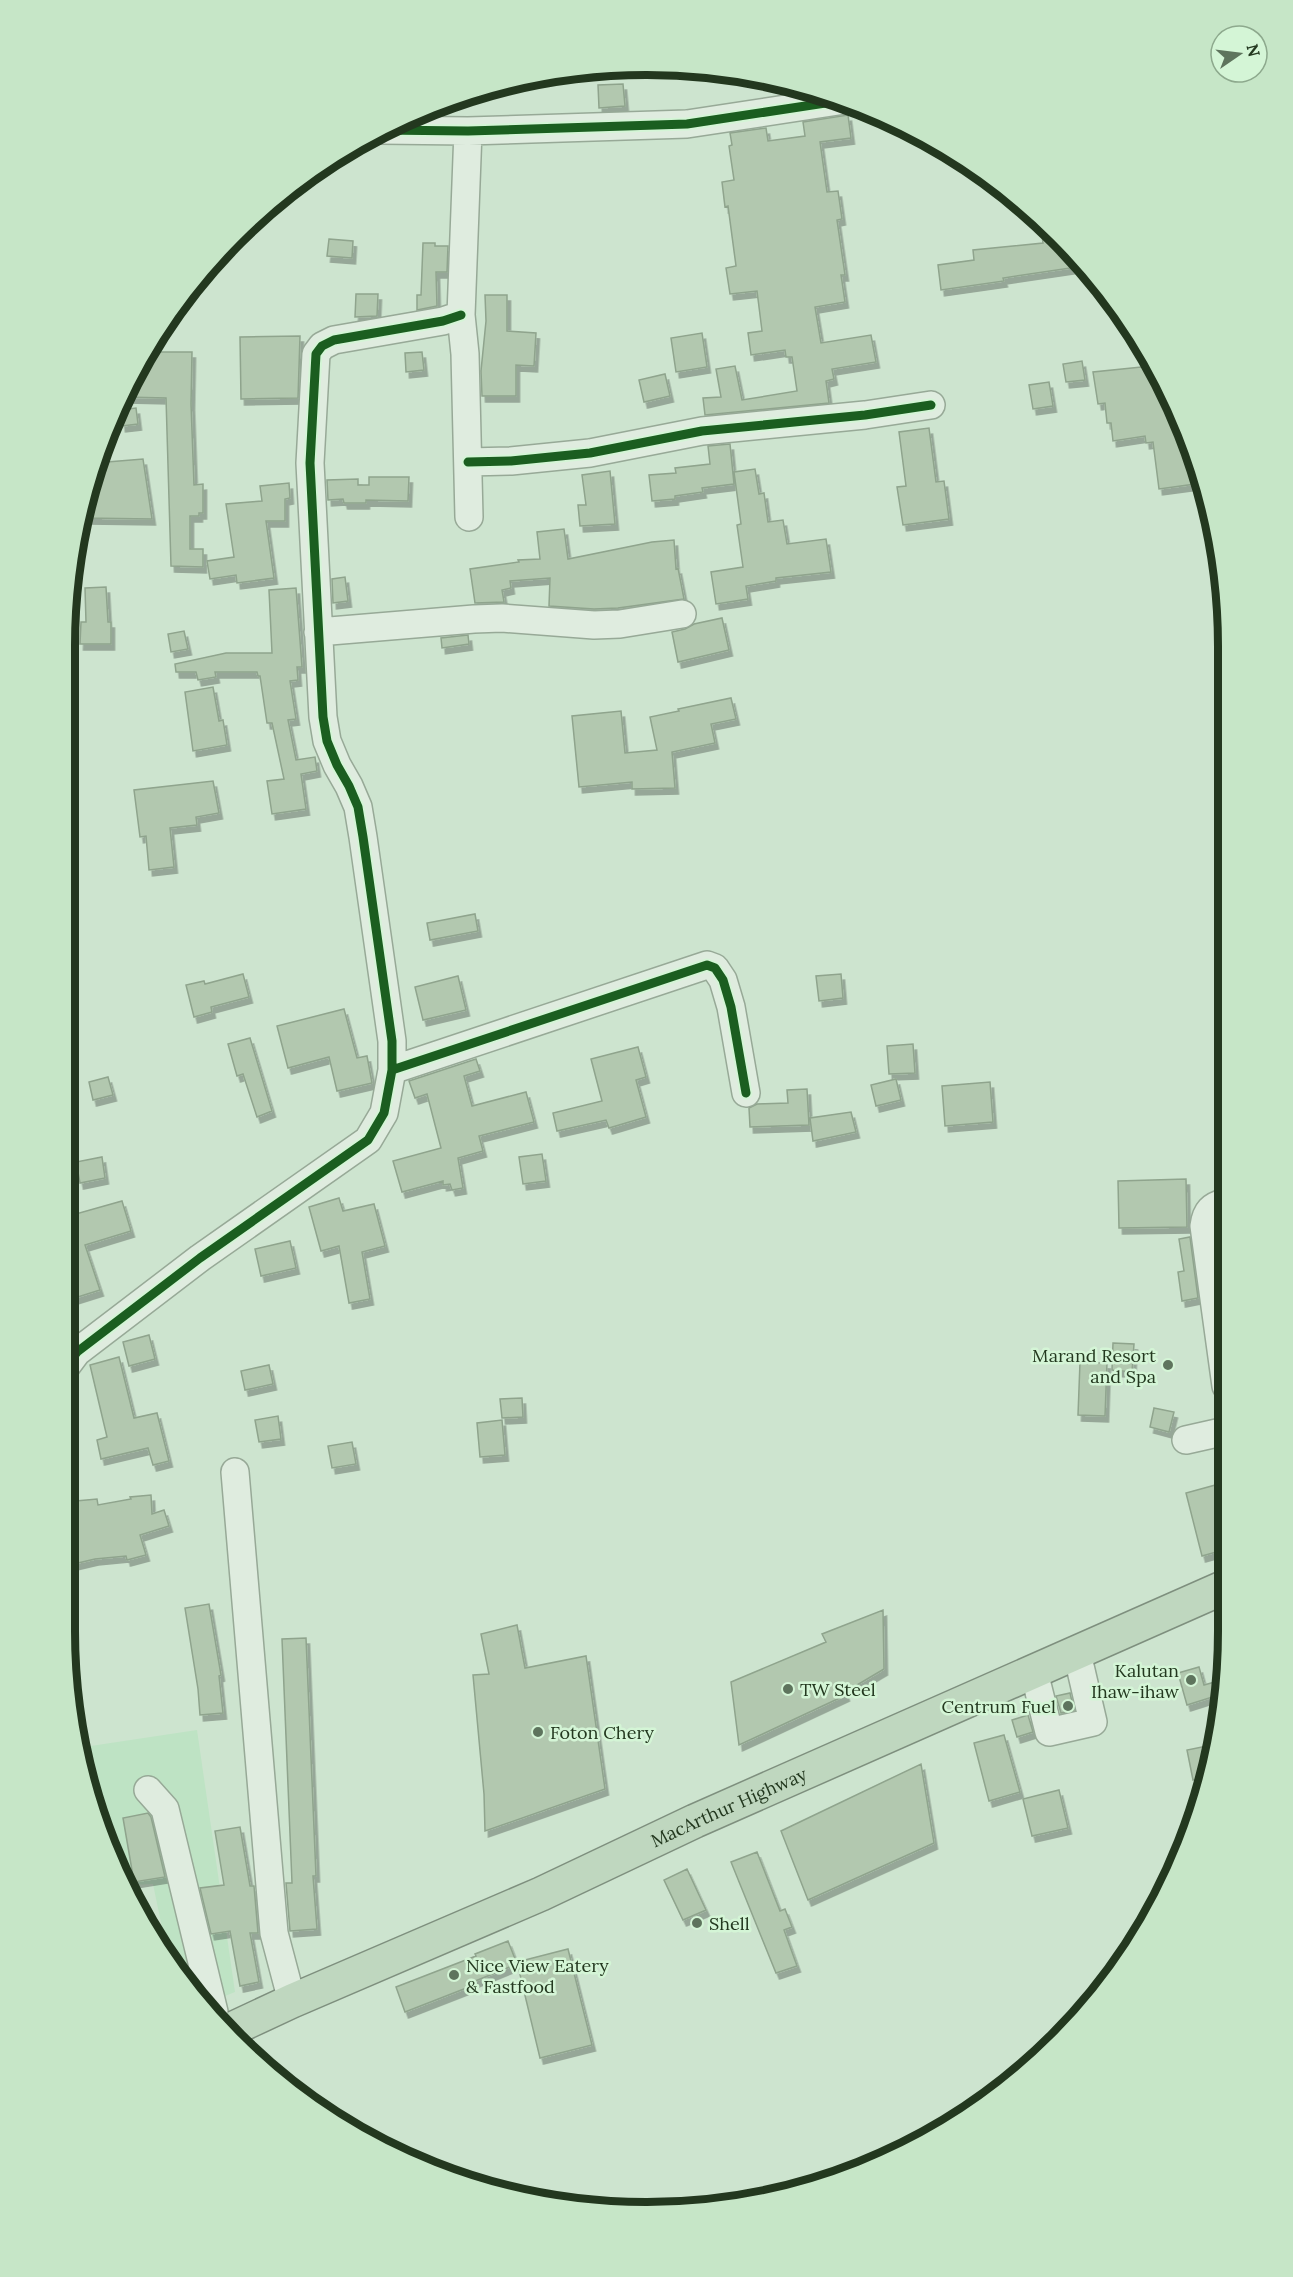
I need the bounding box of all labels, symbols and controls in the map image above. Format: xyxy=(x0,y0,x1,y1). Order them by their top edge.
north arrow xyxy=(1209,24,1269,84)
text: N xyxy=(1242,42,1265,59)
place label: Marand Resort and Spa xyxy=(1032,1344,1156,1388)
marker: Marand Resort and Spa xyxy=(1161,1358,1175,1372)
place label: Kalutan Ihaw-ihaw xyxy=(1091,1659,1180,1703)
marker: Kalutan Ihaw-ihaw xyxy=(1184,1673,1198,1687)
place label: TW Steel xyxy=(800,1678,876,1701)
marker: TW Steel xyxy=(781,1682,795,1696)
place label: Centrum Fuel xyxy=(941,1695,1056,1718)
marker: Centrum Fuel xyxy=(1061,1699,1075,1713)
place label: Foton Chery xyxy=(550,1721,654,1744)
marker: Foton Chery xyxy=(531,1725,545,1739)
street label: MacArthur Highway xyxy=(647,1762,810,1852)
place label: Shell xyxy=(709,1912,750,1935)
marker: Shell xyxy=(690,1916,704,1930)
place label: Nice View Eatery & Fastfood xyxy=(466,1954,609,1998)
marker: Nice View Eatery & Fastfood xyxy=(447,1968,461,1982)

